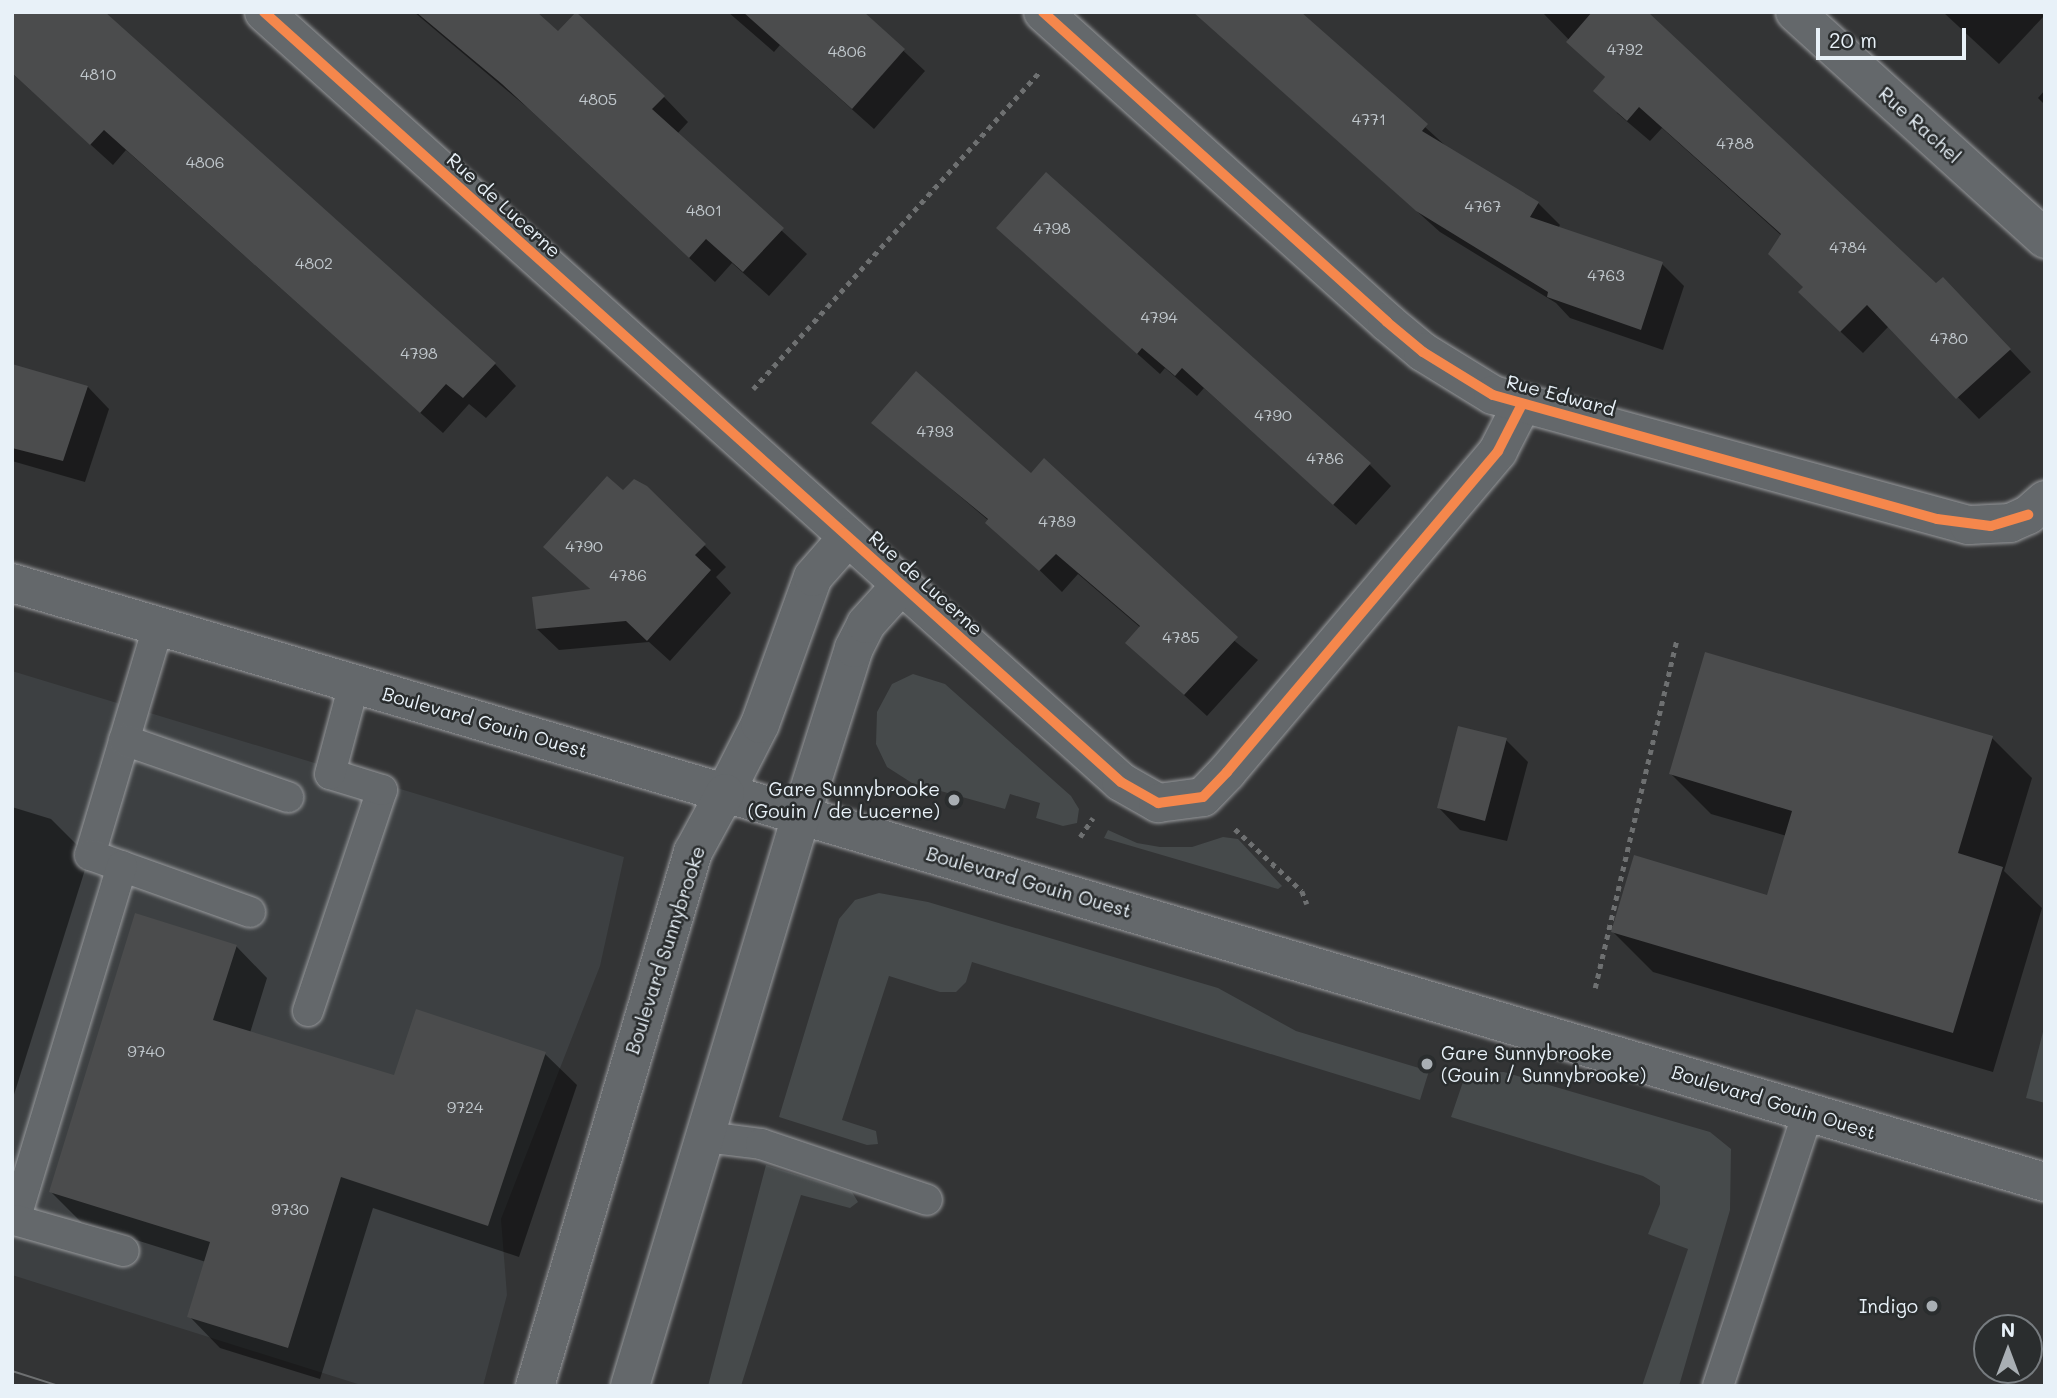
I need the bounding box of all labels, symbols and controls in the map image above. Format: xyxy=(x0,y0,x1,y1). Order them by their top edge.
scale bar xyxy=(1819,14,1969,58)
text: 20 m xyxy=(1829,26,1877,53)
house number: 4792 xyxy=(1607,39,1643,59)
house number: 4806 xyxy=(828,41,866,61)
house number: 4810 xyxy=(80,64,116,84)
street label: Rue Rachel xyxy=(1874,82,1966,168)
house number: 4805 xyxy=(579,89,617,109)
house number: 4771 xyxy=(1352,109,1386,129)
house number: 4788 xyxy=(1716,133,1754,153)
street label: Rue de Lucerne xyxy=(442,148,566,262)
house number: 4806 xyxy=(186,152,224,172)
house number: 4767 xyxy=(1465,196,1501,216)
house number: 4801 xyxy=(686,200,722,220)
house number: 4798 xyxy=(1033,218,1071,238)
house number: 4784 xyxy=(1829,237,1867,257)
house number: 4802 xyxy=(295,253,333,273)
house number: 4763 xyxy=(1587,265,1625,285)
house number: 4794 xyxy=(1140,307,1178,327)
house number: 4780 xyxy=(1930,328,1968,348)
house number: 4798 xyxy=(400,343,438,363)
street label: Rue Edward xyxy=(1504,370,1618,420)
house number: 4790 xyxy=(1254,405,1292,425)
house number: 4793 xyxy=(916,421,954,441)
house number: 4786 xyxy=(1306,448,1344,468)
house number: 4789 xyxy=(1038,511,1076,531)
street label: Rue de Lucerne xyxy=(864,526,988,640)
house number: 4790 xyxy=(565,536,603,556)
house number: 4786 xyxy=(609,565,647,585)
house number: 4785 xyxy=(1162,627,1200,647)
street label: Boulevard Gouin Ouest xyxy=(380,682,590,762)
place label: Gare Sunnybrooke (Gouin / de Lucerne) xyxy=(748,778,940,822)
marker: Gare Sunnybrooke (Gouin / de Lucerne) xyxy=(946,792,962,808)
street label: Boulevard Gouin Ouest xyxy=(924,842,1134,922)
street label: Boulevard Sunnybrooke xyxy=(621,843,709,1057)
house number: 9740 xyxy=(127,1041,165,1061)
place label: Gare Sunnybrooke (Gouin / Sunnybrooke) xyxy=(1441,1042,1646,1086)
marker: Gare Sunnybrooke (Gouin / Sunnybrooke) xyxy=(1419,1056,1435,1072)
street label: Boulevard Gouin Ouest xyxy=(1669,1060,1879,1144)
house number: 9724 xyxy=(447,1097,483,1117)
house number: 9730 xyxy=(271,1199,309,1219)
place label: Indigo xyxy=(1859,1295,1918,1317)
marker: Indigo xyxy=(1924,1298,1940,1314)
north arrow xyxy=(1973,1314,2043,1384)
text: N xyxy=(2001,1317,2015,1342)

